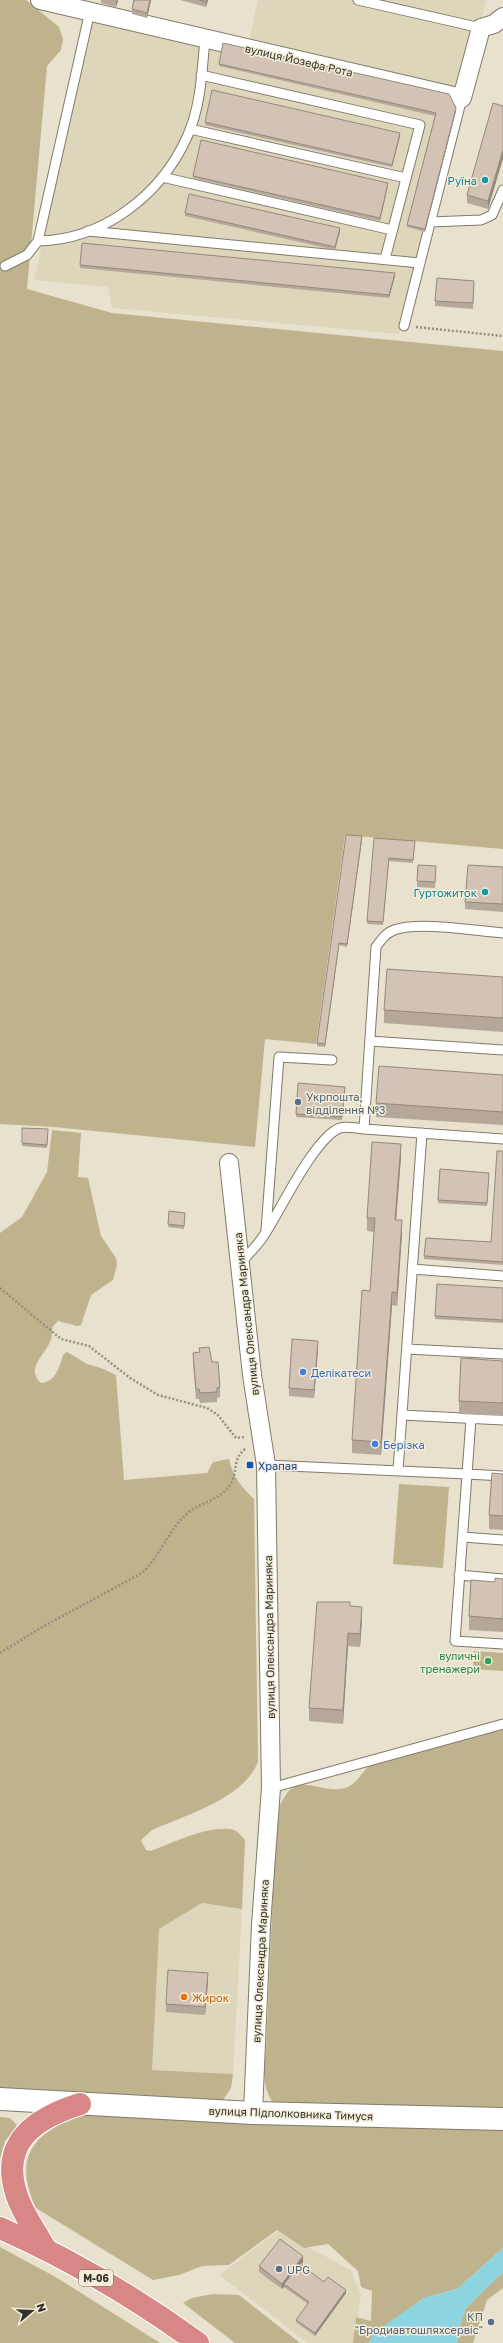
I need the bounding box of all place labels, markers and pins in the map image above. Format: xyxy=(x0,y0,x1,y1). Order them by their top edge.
place label: Руїна xyxy=(448,174,477,187)
marker: Руїна xyxy=(480,175,490,185)
place label: Гуртожиток xyxy=(414,886,478,899)
marker: Гуртожиток xyxy=(480,887,490,897)
place label: Укрпошта, відділення №3 xyxy=(306,1090,386,1116)
marker: Укрпошта, відділення №3 xyxy=(293,1097,303,1107)
place label: Делікатеси xyxy=(311,1366,371,1379)
marker: Делікатеси xyxy=(298,1367,308,1377)
place label: Берізка xyxy=(383,1438,425,1451)
marker: Берізка xyxy=(370,1439,380,1449)
place label: Храпая xyxy=(258,1459,297,1472)
marker: Храпая xyxy=(245,1460,255,1470)
place label: вуличні тренажери xyxy=(420,1649,480,1675)
marker: вуличні тренажери xyxy=(483,1656,493,1666)
place label: Жирок xyxy=(192,1991,230,2004)
marker: Жирок xyxy=(179,1992,189,2002)
place label: UPG xyxy=(287,2263,310,2276)
marker: UPG xyxy=(274,2264,284,2274)
place label: КП "Бродиавтошляхсервіс" xyxy=(355,2310,483,2336)
marker: КП "Бродиавтошляхсервіс" xyxy=(486,2317,496,2327)

